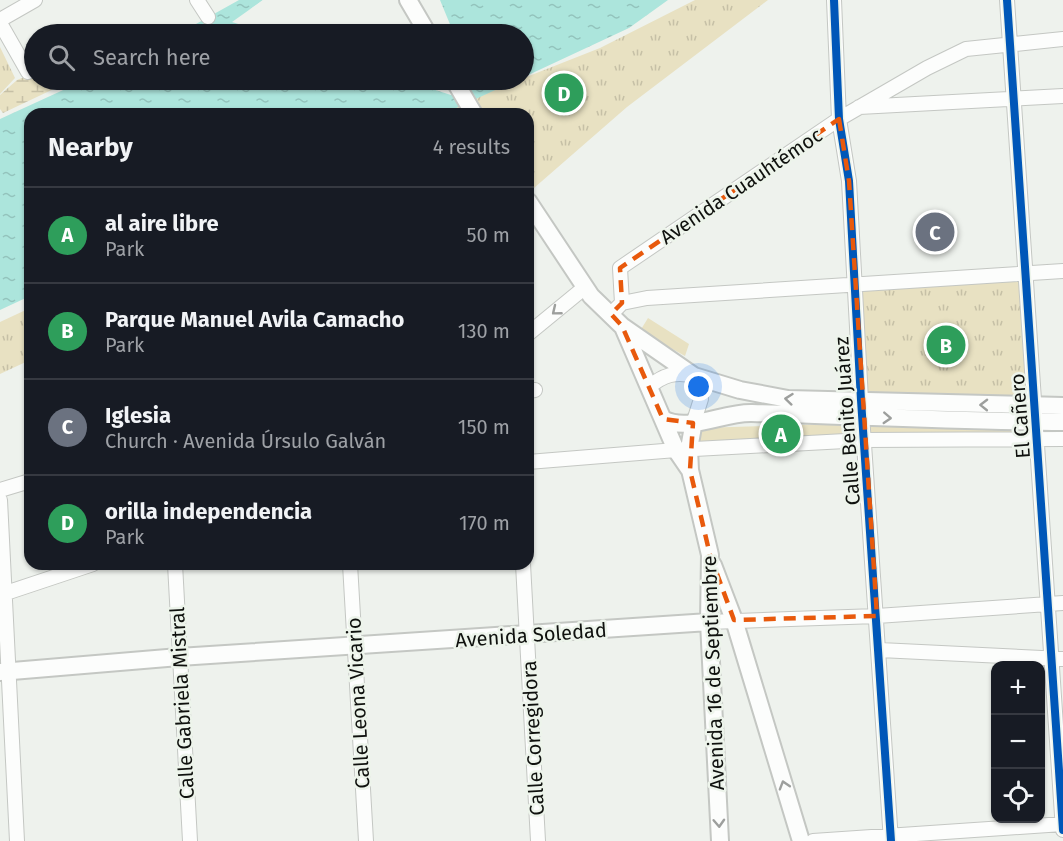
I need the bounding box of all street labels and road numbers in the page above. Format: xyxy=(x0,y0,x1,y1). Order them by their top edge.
street label: Avenida Cuauhtémoc xyxy=(655,123,827,249)
street label: Calle Benito Juárez xyxy=(829,336,865,506)
street label: El Cañero xyxy=(1005,373,1035,459)
street label: Avenida 16 de Septiembre xyxy=(697,555,729,791)
street label: Calle Gabriela Mistral xyxy=(165,606,199,800)
street label: Calle Leona Vicario xyxy=(342,617,374,789)
street label: Avenida Soledad xyxy=(455,618,607,652)
street label: Calle Corregidora xyxy=(517,660,549,816)

